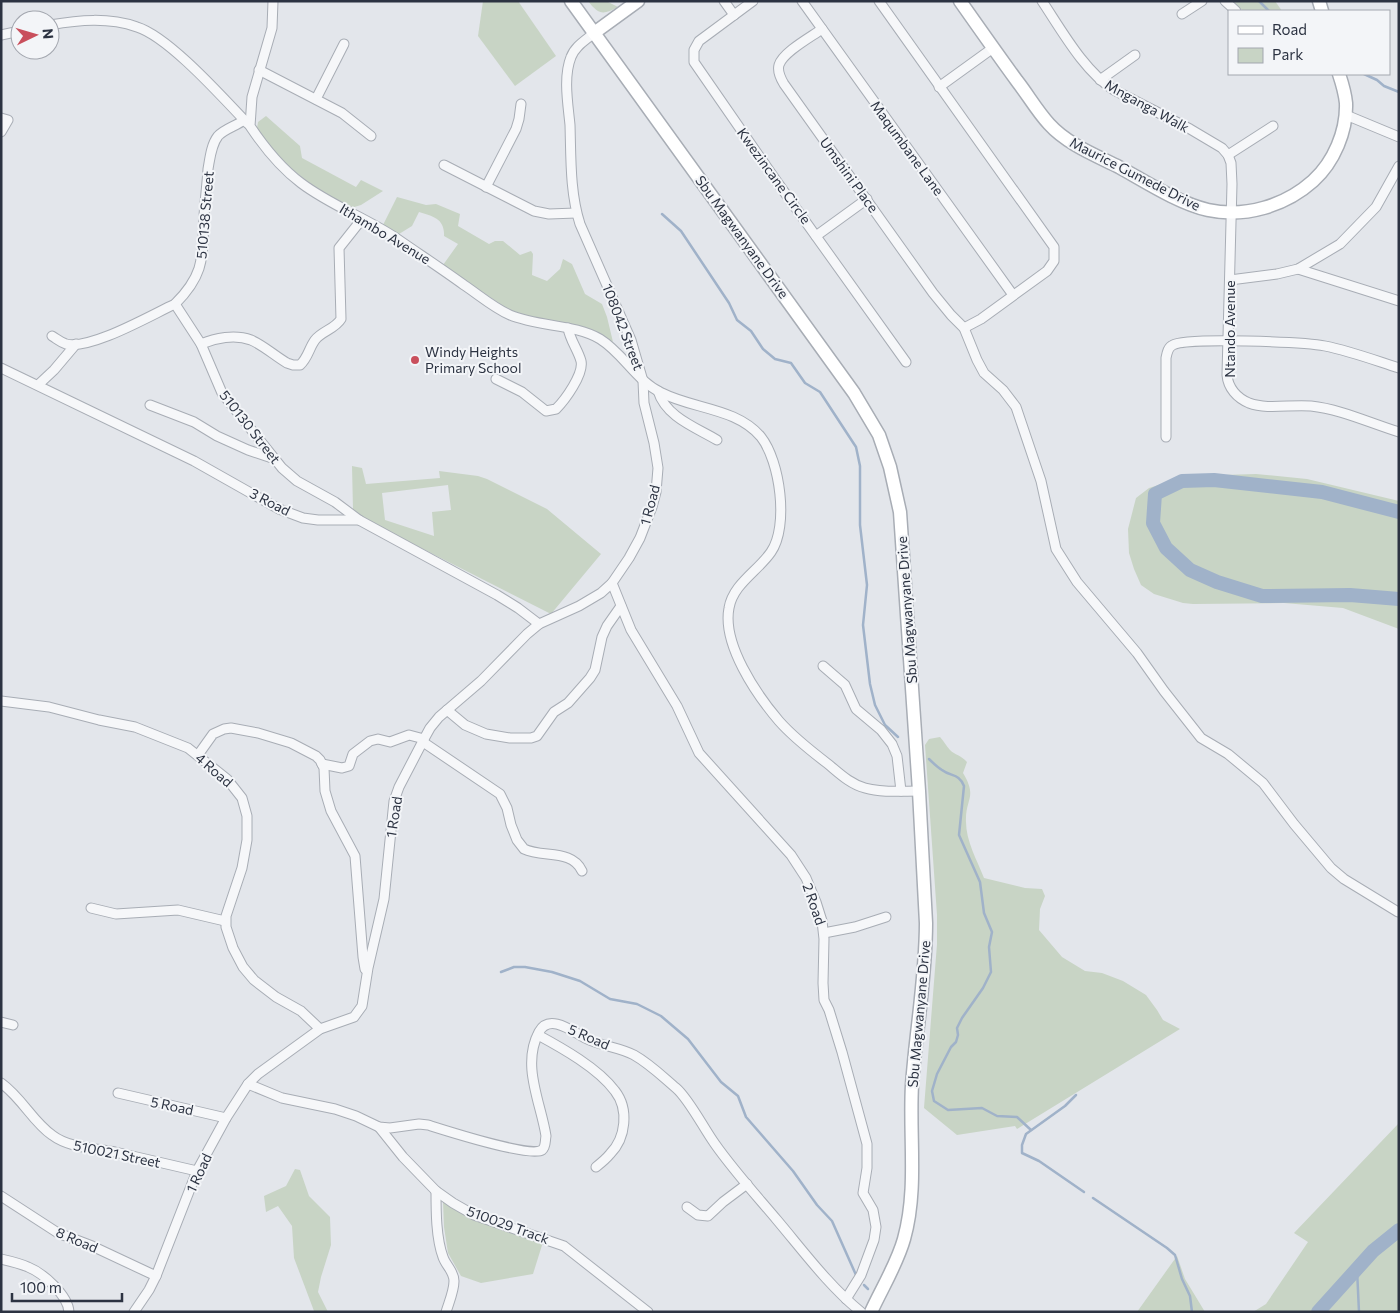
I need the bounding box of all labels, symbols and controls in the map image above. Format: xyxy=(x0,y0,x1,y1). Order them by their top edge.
north arrow xyxy=(10,10,60,60)
legend xyxy=(1228,10,1390,75)
text: Road xyxy=(1272,20,1307,38)
text: N xyxy=(40,28,57,40)
text: Park xyxy=(1272,45,1303,63)
street label: Mnganga Walk xyxy=(1102,75,1193,136)
street label: Maqumbane Lane xyxy=(867,97,948,199)
street label: Kwezincane Circle xyxy=(734,124,815,227)
street label: Maurice Gumede Drive xyxy=(1067,133,1203,214)
street label: Umshini Place xyxy=(816,134,882,216)
street label: 510138 Street xyxy=(192,170,217,259)
street label: Sbu Magwanyane Drive xyxy=(692,172,793,301)
street label: Ithambo Avenue xyxy=(337,200,434,267)
street label: Ntando Avenue xyxy=(1221,280,1238,378)
street label: 108042 Street xyxy=(599,281,648,373)
place label: Windy Heights Primary School xyxy=(425,343,521,376)
marker: Windy Heights Primary School xyxy=(409,354,421,366)
street label: 510130 Street xyxy=(216,387,284,467)
street label: 1 Road xyxy=(636,483,663,527)
street label: 3 Road xyxy=(247,484,293,519)
street label: Sbu Magwanyane Drive xyxy=(893,536,920,684)
street label: 4 Road xyxy=(192,749,236,790)
street label: 1 Road xyxy=(382,795,405,839)
street label: 2 Road xyxy=(799,881,830,927)
street label: Sbu Magwanyane Drive xyxy=(904,940,933,1088)
street label: 5 Road xyxy=(566,1020,613,1053)
street label: 5 Road xyxy=(149,1093,195,1118)
street label: 510021 Street xyxy=(72,1136,162,1171)
street label: 1 Road xyxy=(182,1150,215,1195)
street label: 510029 Track xyxy=(465,1202,552,1247)
street label: 8 Road xyxy=(54,1223,101,1256)
scale bar xyxy=(12,1270,122,1302)
text: 100 m xyxy=(20,1278,62,1296)

